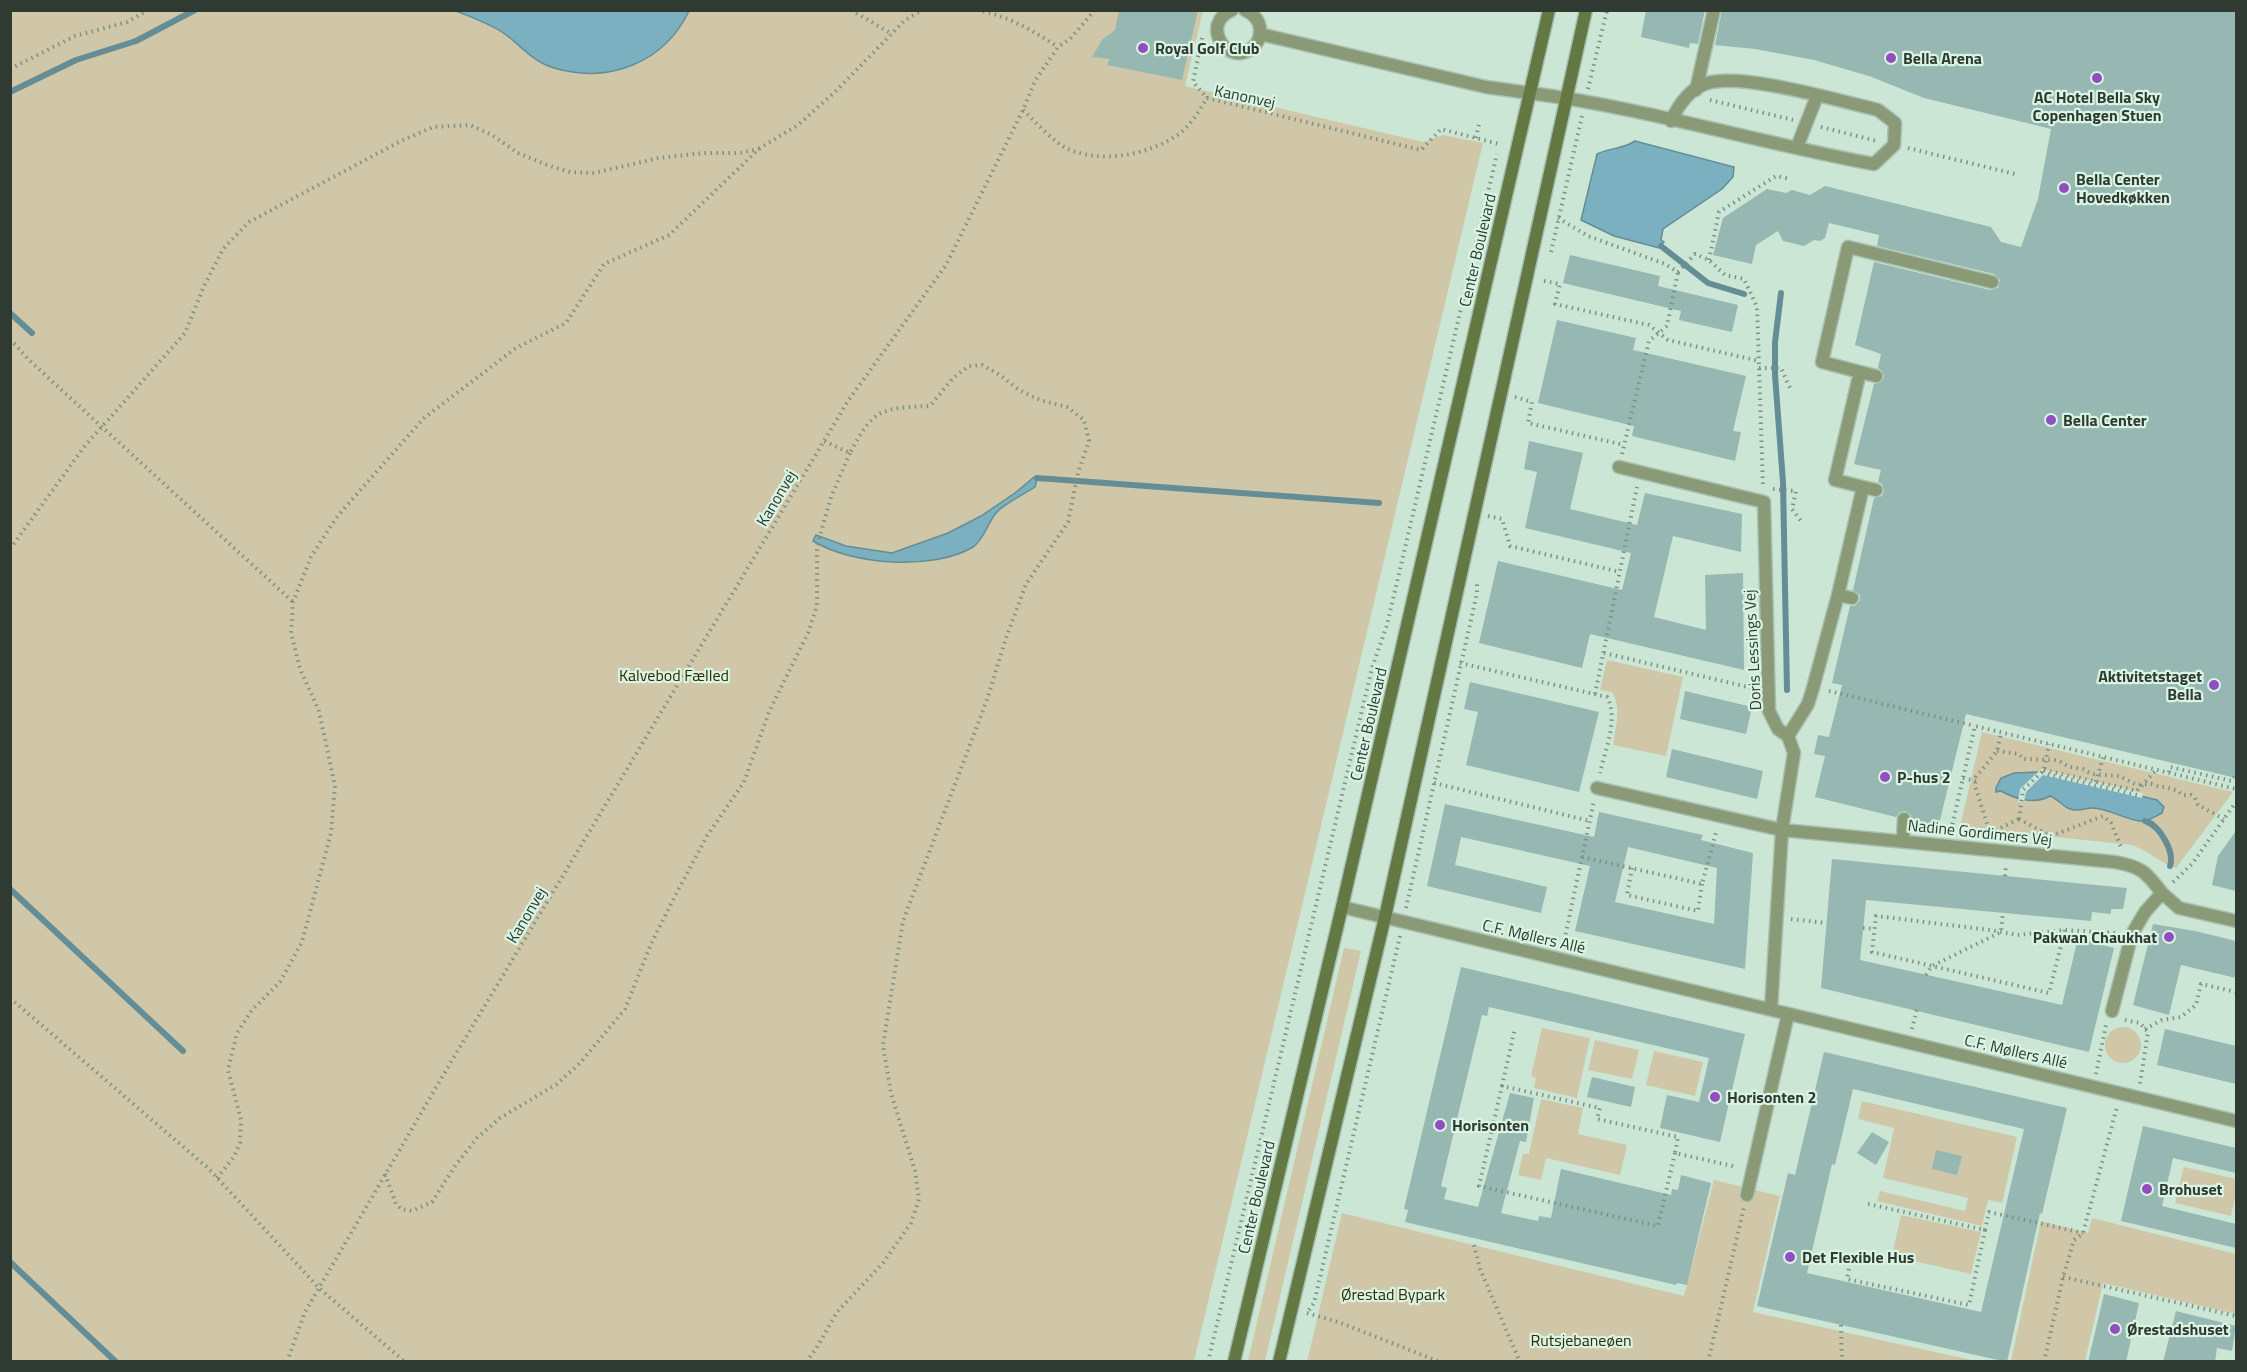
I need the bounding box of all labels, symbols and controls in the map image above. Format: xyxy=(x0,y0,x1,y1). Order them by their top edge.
place label: Royal Golf Club xyxy=(1155,36,1260,60)
marker: Royal Golf Club xyxy=(1136,41,1150,55)
place label: Bella Arena xyxy=(1903,46,1982,70)
marker: Bella Arena xyxy=(1884,51,1898,65)
marker: AC Hotel Bella Sky Copenhagen Stuen xyxy=(2090,71,2104,85)
street label: Kanonvej xyxy=(1212,78,1278,114)
place label: AC Hotel Bella Sky Copenhagen Stuen xyxy=(2032,85,2162,127)
place label: Bella Center Hovedkøkken xyxy=(2076,167,2170,209)
marker: Bella Center Hovedkøkken xyxy=(2057,181,2071,195)
street label: Center Boulevard xyxy=(1452,191,1502,309)
place label: Bella Center xyxy=(2063,408,2147,432)
marker: Bella Center xyxy=(2044,413,2058,427)
street label: Kanonvej xyxy=(750,465,802,531)
street label: Doris Lessings Vej xyxy=(1737,589,1767,711)
park label: Kalvebod Fælled xyxy=(619,663,729,687)
place label: Aktivitetstaget Bella xyxy=(2098,664,2202,706)
street label: Center Boulevard xyxy=(1343,665,1393,783)
marker: Aktivitetstaget Bella xyxy=(2207,678,2221,692)
place label: P-hus 2 xyxy=(1897,765,1951,789)
marker: P-hus 2 xyxy=(1878,770,1892,784)
street label: Nadine Gordimers Vej xyxy=(1907,812,2053,852)
street label: Kanonvej xyxy=(500,882,552,948)
street label: C.F. Møllers Allé xyxy=(1480,912,1588,960)
place label: Pakwan Chaukhat xyxy=(2033,925,2157,949)
marker: Pakwan Chaukhat xyxy=(2162,930,2176,944)
street label: C.F. Møllers Allé xyxy=(1962,1027,2070,1075)
place label: Horisonten 2 xyxy=(1727,1085,1817,1109)
marker: Horisonten 2 xyxy=(1708,1090,1722,1104)
place label: Horisonten xyxy=(1452,1113,1529,1137)
marker: Horisonten xyxy=(1433,1118,1447,1132)
street label: Center Boulevard xyxy=(1231,1138,1281,1256)
place label: Brohuset xyxy=(2159,1177,2223,1201)
marker: Brohuset xyxy=(2140,1182,2154,1196)
place label: Det Flexible Hus xyxy=(1802,1245,1914,1269)
marker: Det Flexible Hus xyxy=(1783,1250,1797,1264)
park label: Ørestad Bypark xyxy=(1341,1282,1445,1306)
place label: Ørestadshuset xyxy=(2127,1317,2229,1341)
marker: Ørestadshuset xyxy=(2108,1322,2122,1336)
park label: Rutsjebaneøen xyxy=(1530,1328,1632,1352)

